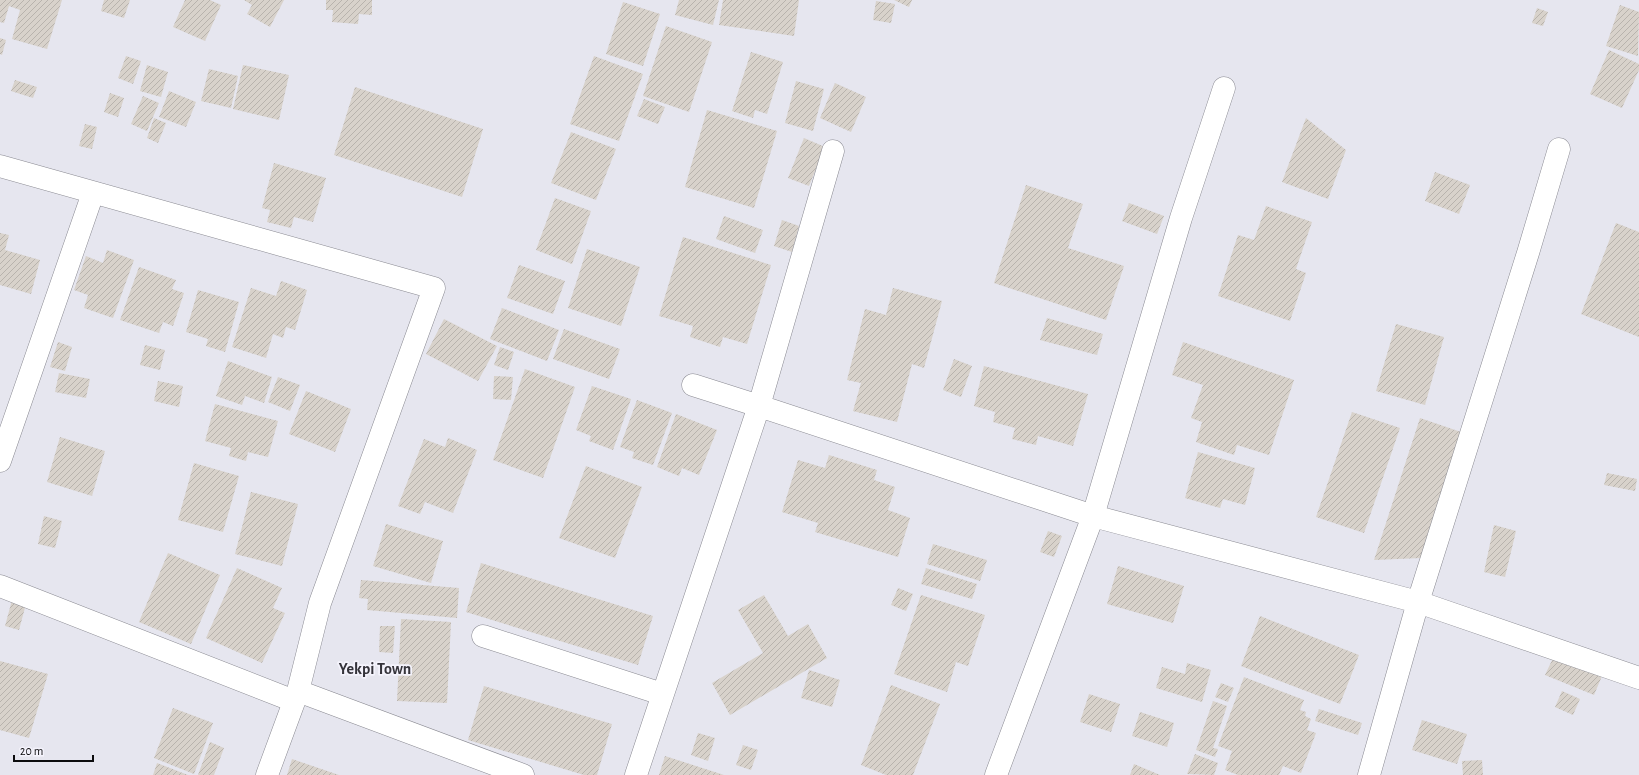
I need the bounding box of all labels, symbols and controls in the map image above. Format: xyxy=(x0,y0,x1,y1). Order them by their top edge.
district label: Yekpi Town xyxy=(339,661,411,677)
scale bar xyxy=(14,737,93,763)
text: 20 m xyxy=(20,745,43,757)

